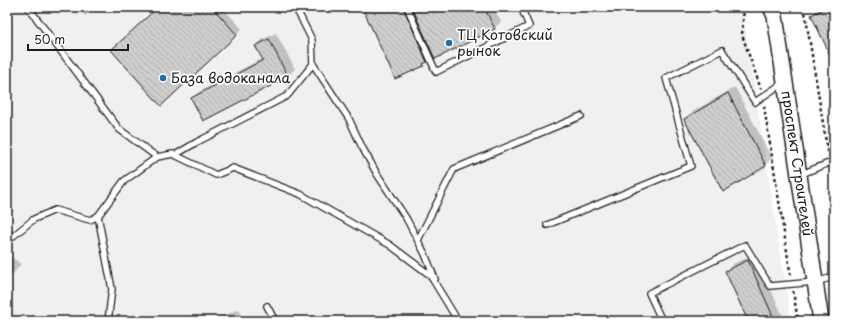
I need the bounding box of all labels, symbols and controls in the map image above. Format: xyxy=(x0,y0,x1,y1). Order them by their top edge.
place label: ТЦ Котовский рынок xyxy=(457,24,553,61)
scale bar xyxy=(28,26,128,52)
text: 50 m xyxy=(34,30,65,48)
marker: ТЦ Котовский рынок xyxy=(444,38,454,48)
place label: База водоканала xyxy=(171,67,291,88)
marker: База водоканала xyxy=(158,73,168,83)
street label: проспект Строителей xyxy=(776,89,819,238)

